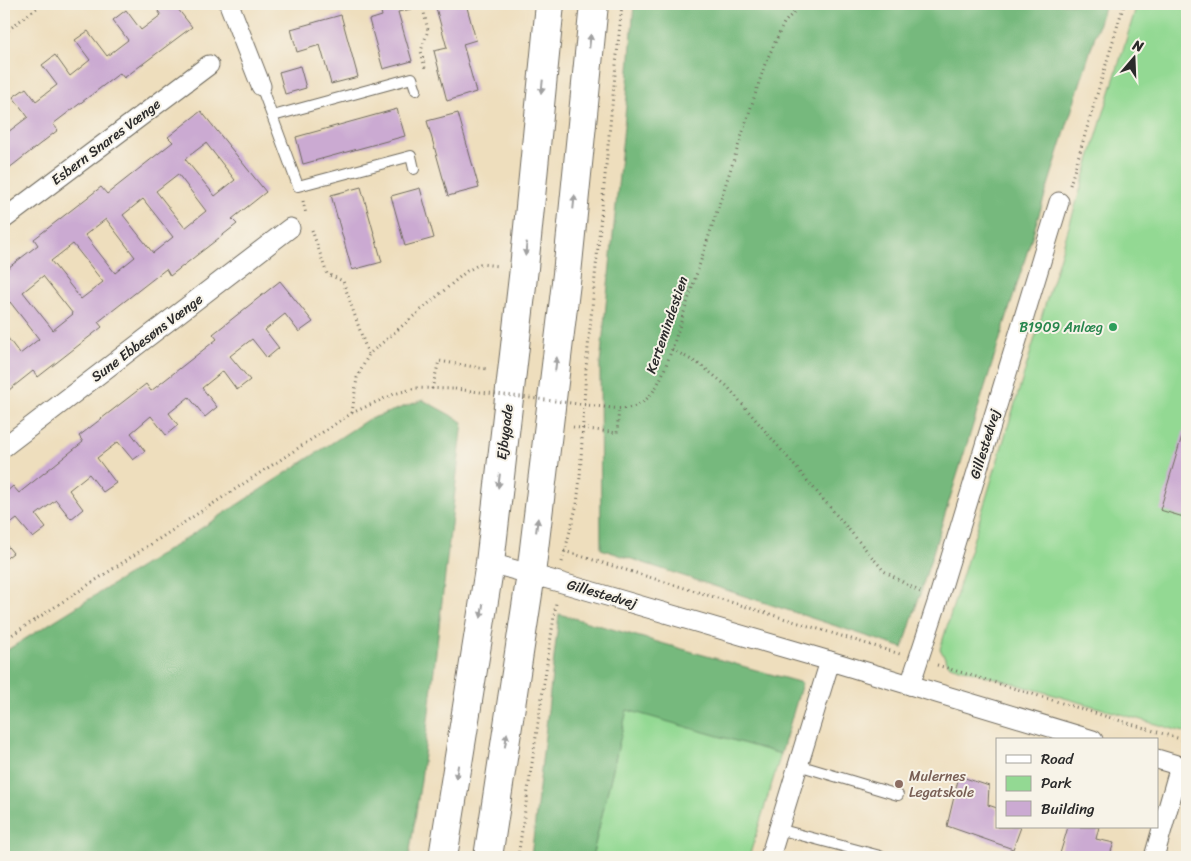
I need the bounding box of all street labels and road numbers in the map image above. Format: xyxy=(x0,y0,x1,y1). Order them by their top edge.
street label: Esbern Snares Vænge xyxy=(46,92,166,192)
street label: Kertemindestien xyxy=(639,273,695,377)
street label: Sune Ebbesøns Vænge xyxy=(85,287,209,389)
street label: Ejbygade xyxy=(489,403,521,461)
street label: Gillestedvej xyxy=(963,405,1008,482)
street label: Gillestedvej xyxy=(564,572,640,616)

